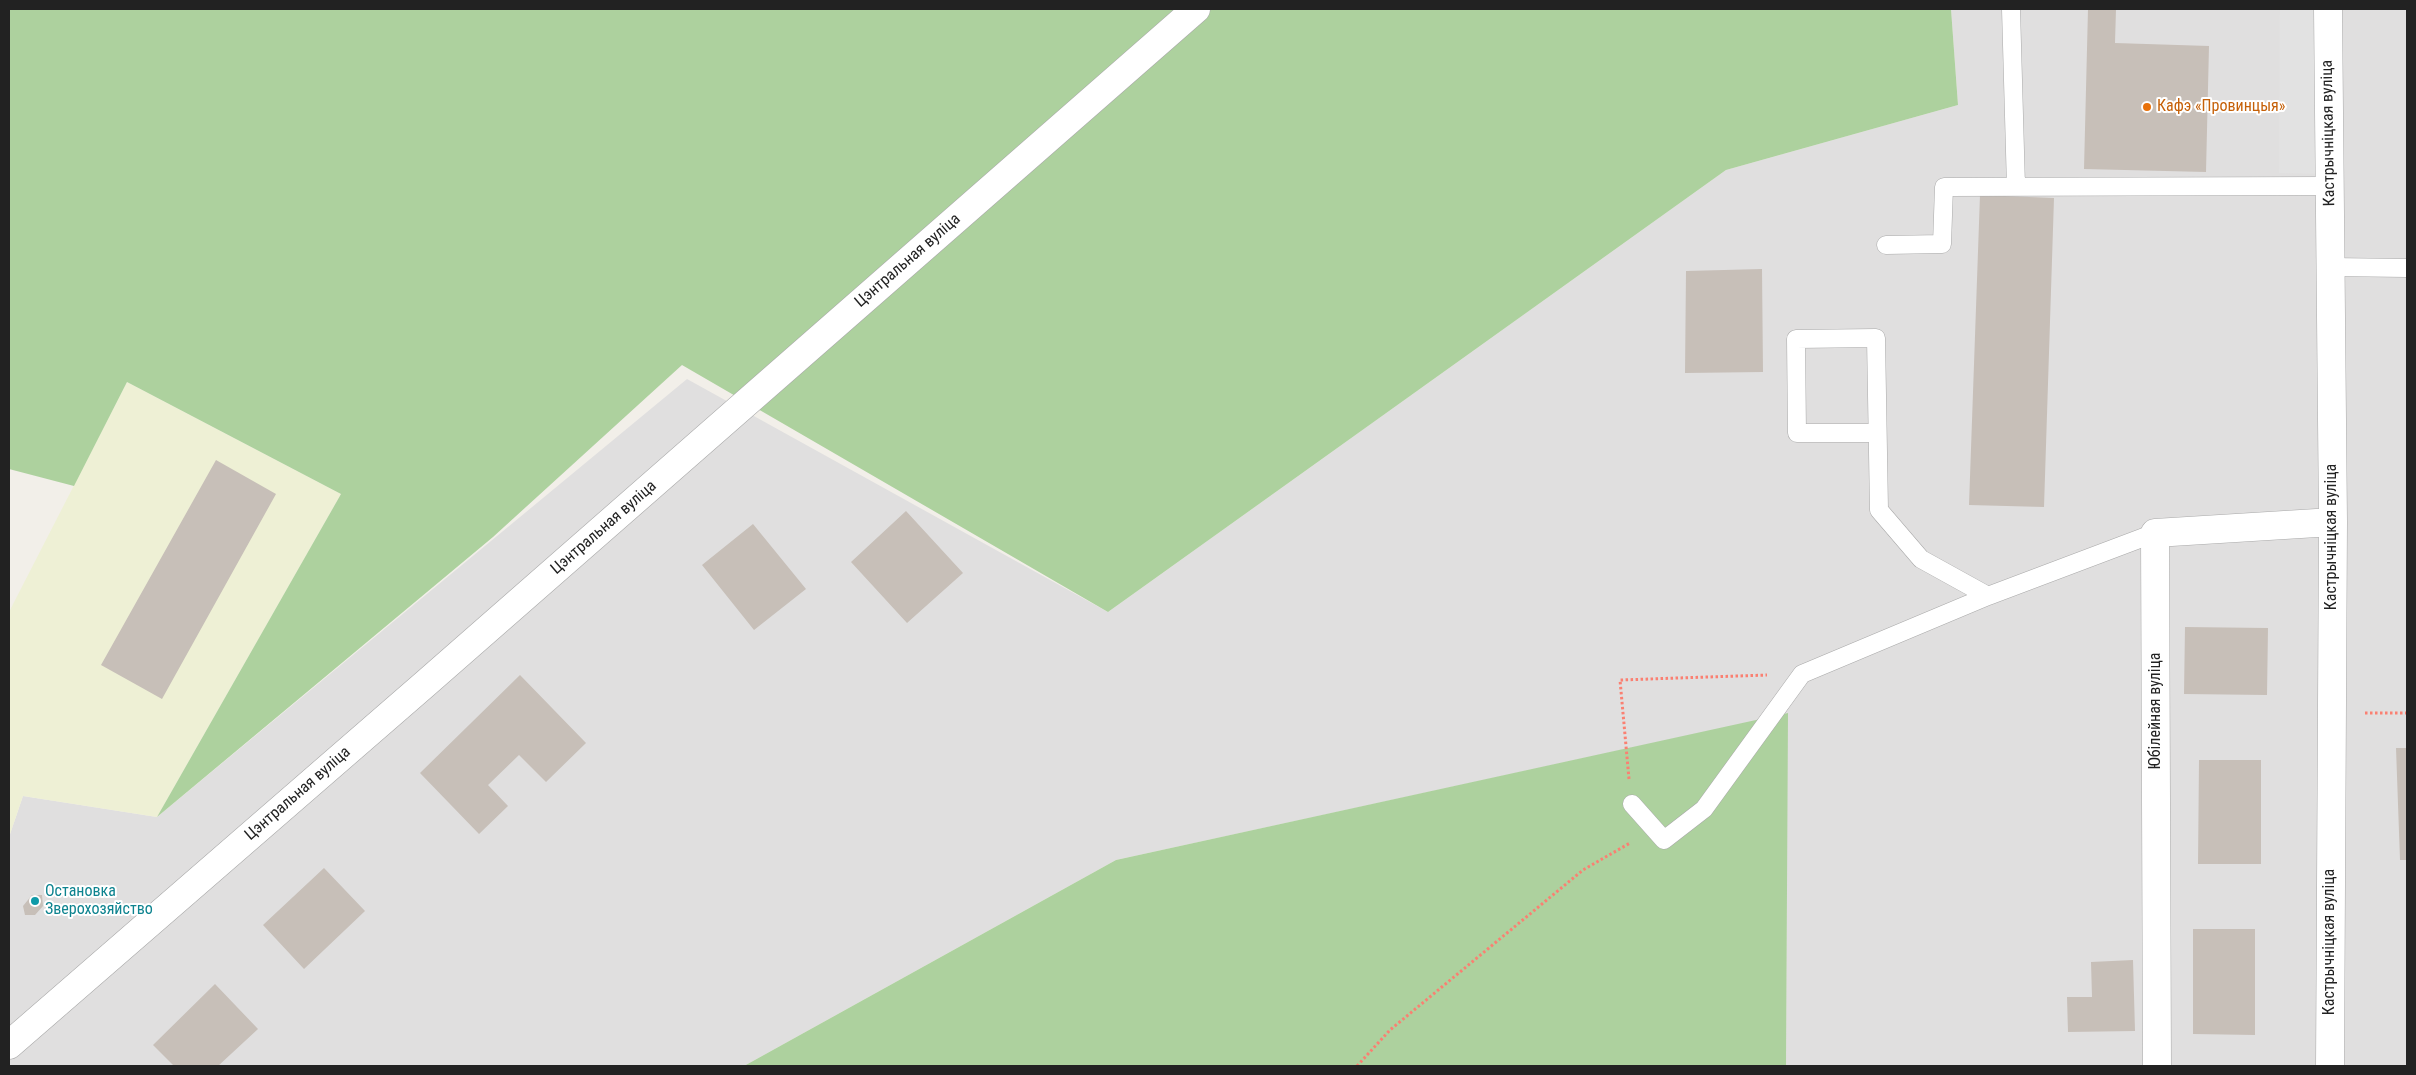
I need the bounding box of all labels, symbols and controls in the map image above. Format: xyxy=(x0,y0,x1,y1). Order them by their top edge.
street label: Кастрычніцкая вуліца xyxy=(2318,60,2340,206)
place label: Кафэ «Провинцыя» xyxy=(2157,97,2285,117)
marker: Кафэ «Провинцыя» xyxy=(2141,101,2153,113)
street label: Цэнтральная вуліца xyxy=(851,210,965,312)
street label: Кастрычніцкая вуліца xyxy=(2322,464,2342,610)
street label: Цэнтральная вуліца xyxy=(547,477,661,579)
street label: Юбілейная вуліца xyxy=(2146,653,2166,769)
street label: Цэнтральная вуліца xyxy=(241,743,355,845)
street label: Кастрычніцкая вуліца xyxy=(2320,869,2340,1015)
place label: Остановка Зверохозяйство xyxy=(45,882,153,920)
marker: Остановка Зверохозяйство xyxy=(29,895,41,907)

